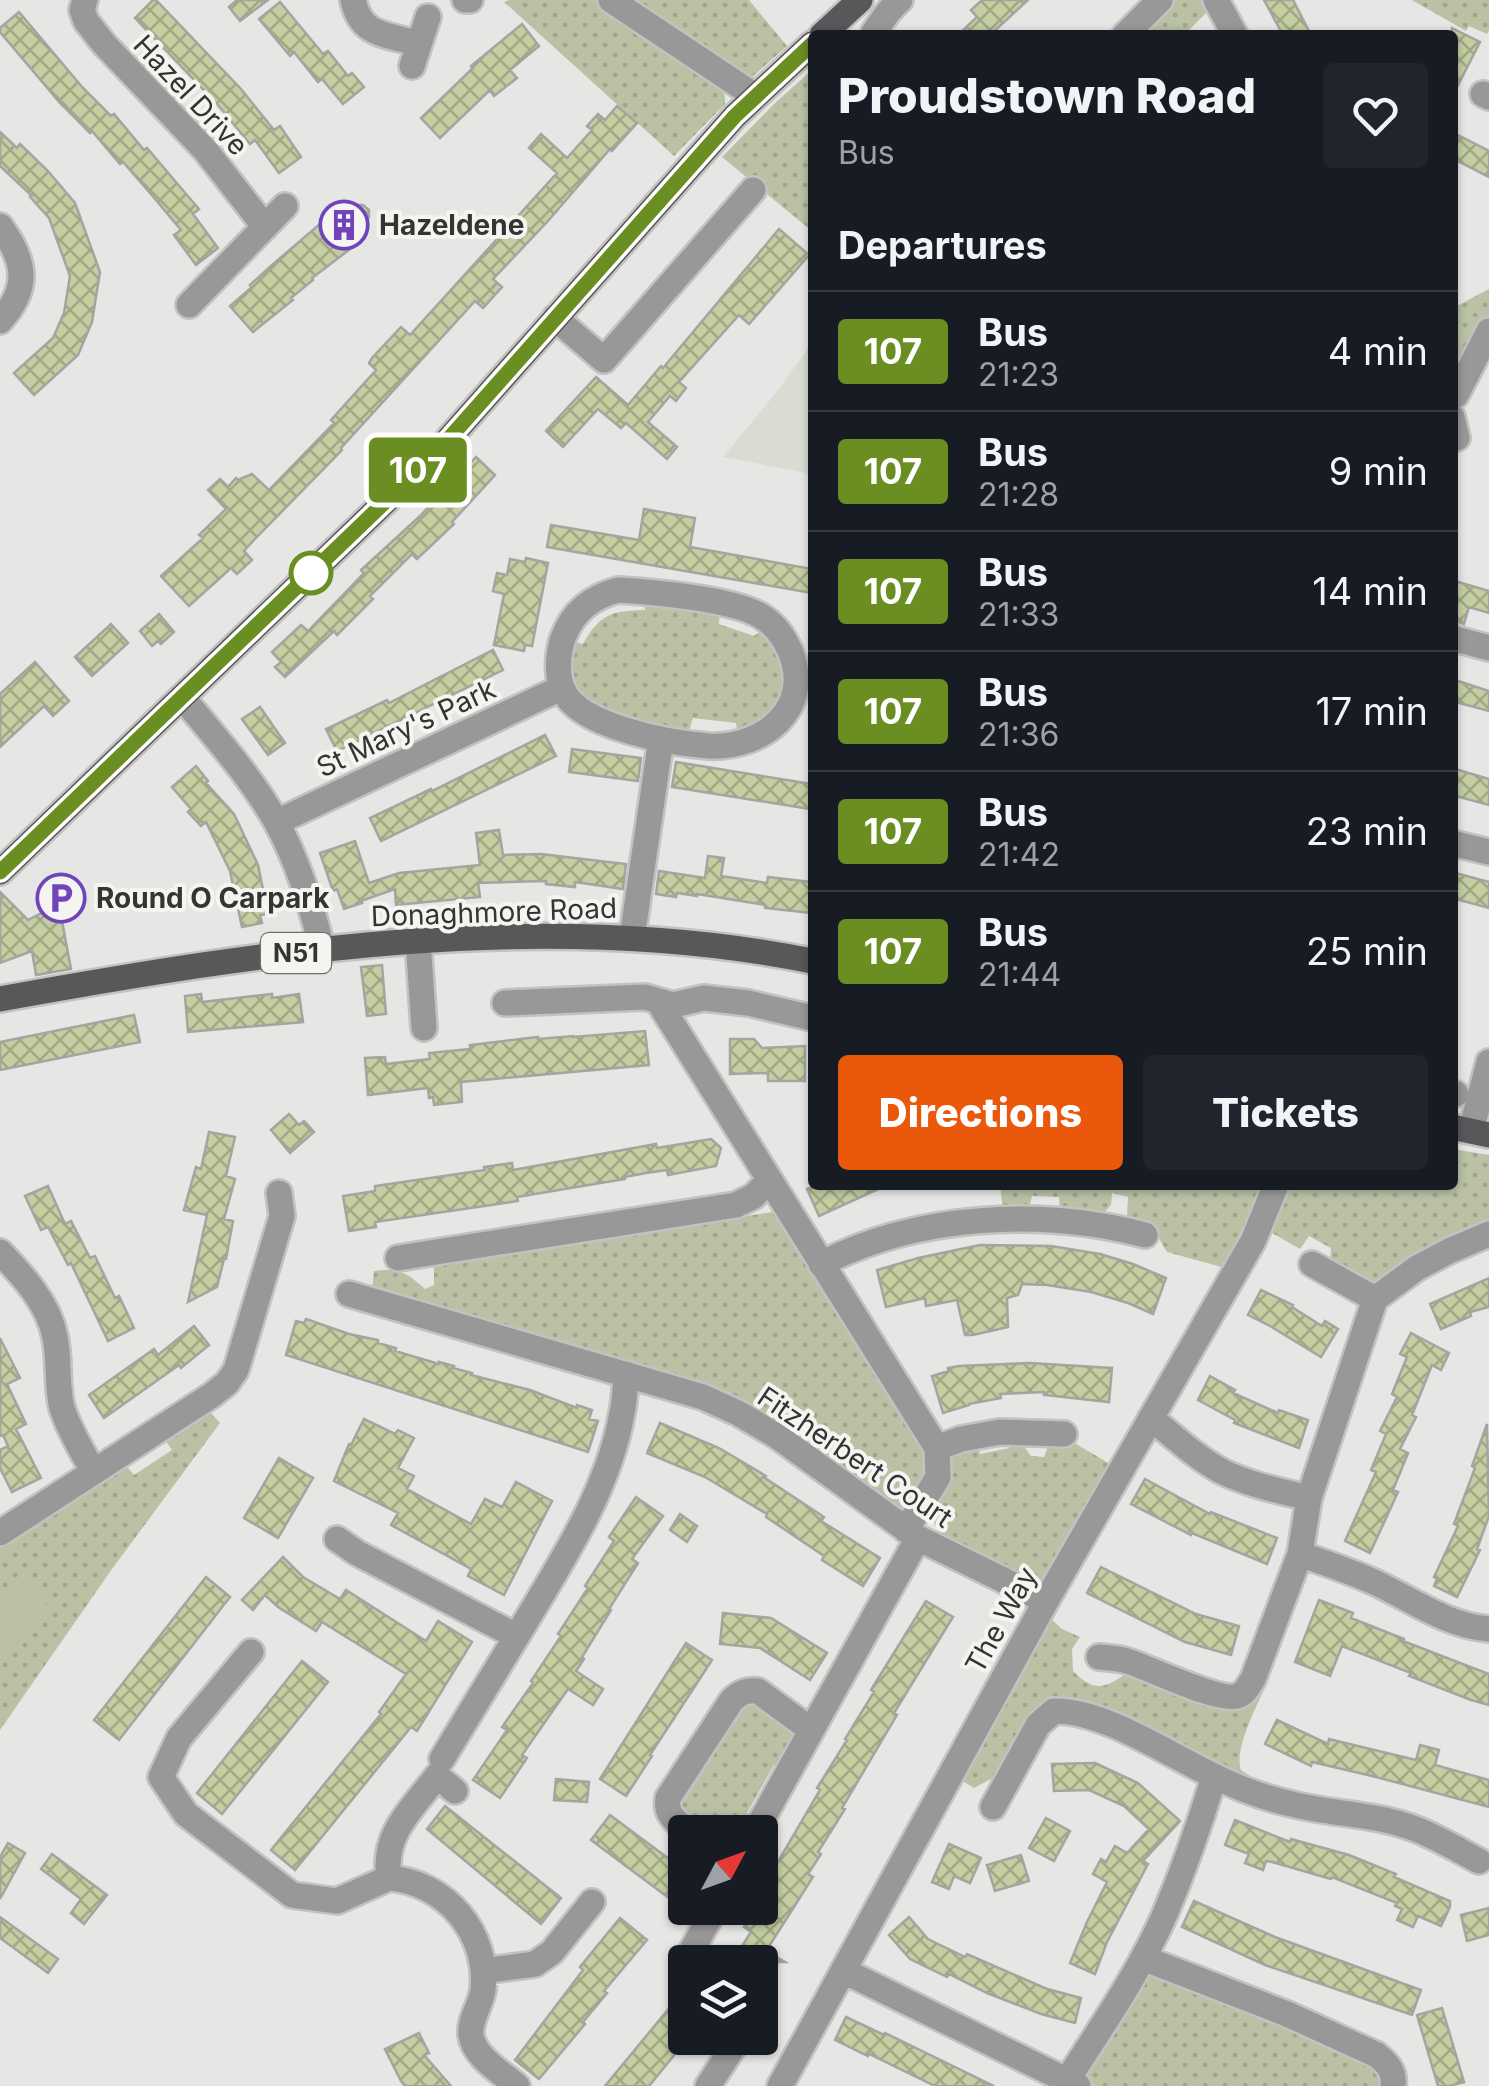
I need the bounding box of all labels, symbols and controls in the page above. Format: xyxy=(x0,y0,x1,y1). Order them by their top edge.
street label: Hazel Drive xyxy=(127,28,255,162)
button: heart xyxy=(1323,63,1428,168)
text: Proudstown Road xyxy=(838,66,1256,125)
text: Bus xyxy=(838,133,895,172)
building icon: Hazeldene xyxy=(318,199,370,251)
place label: Hazeldene xyxy=(379,208,524,242)
text: Departures xyxy=(838,222,1047,268)
text: Bus xyxy=(978,309,1048,355)
text: 4 min xyxy=(1328,328,1428,374)
text: 107 xyxy=(864,330,922,372)
text: 21:23 xyxy=(978,355,1059,394)
text: Bus xyxy=(978,429,1048,475)
line badge: 107 xyxy=(360,438,476,502)
text: 9 min xyxy=(1329,448,1428,494)
text: 107 xyxy=(389,449,447,491)
text: 107 xyxy=(864,450,922,492)
text: 21:28 xyxy=(978,475,1059,514)
text: Bus xyxy=(978,549,1048,595)
unlabelled marker xyxy=(290,552,332,594)
text: 14 min xyxy=(1312,568,1428,614)
text: 107 xyxy=(864,570,922,612)
text: 21:33 xyxy=(978,595,1059,634)
text: Bus xyxy=(978,669,1048,715)
street label: St Mary's Park xyxy=(311,672,501,784)
text: 17 min xyxy=(1315,688,1428,734)
text: 107 xyxy=(864,690,922,732)
text: 21:36 xyxy=(978,715,1059,754)
text: Bus xyxy=(978,789,1048,835)
text: 23 min xyxy=(1306,808,1428,854)
text: 107 xyxy=(864,810,922,852)
text: 21:42 xyxy=(978,835,1060,874)
parking icon: Round O Carpark xyxy=(35,872,87,924)
place label: Round O Carpark xyxy=(96,881,330,915)
street label: Donaghmore Road xyxy=(370,891,618,933)
text: Bus xyxy=(978,909,1048,955)
text: 25 min xyxy=(1306,928,1428,974)
text: 107 xyxy=(864,930,922,972)
road number: N51 xyxy=(261,933,331,973)
text: 21:44 xyxy=(978,955,1061,994)
button: Directions xyxy=(838,1055,1123,1170)
button: Tickets xyxy=(1143,1055,1428,1170)
street label: Fitzherbert Court xyxy=(751,1379,959,1535)
street label: The Way xyxy=(958,1561,1044,1679)
north arrow xyxy=(668,1815,778,1925)
map controls xyxy=(668,1815,778,2055)
button: layers xyxy=(668,1945,778,2055)

